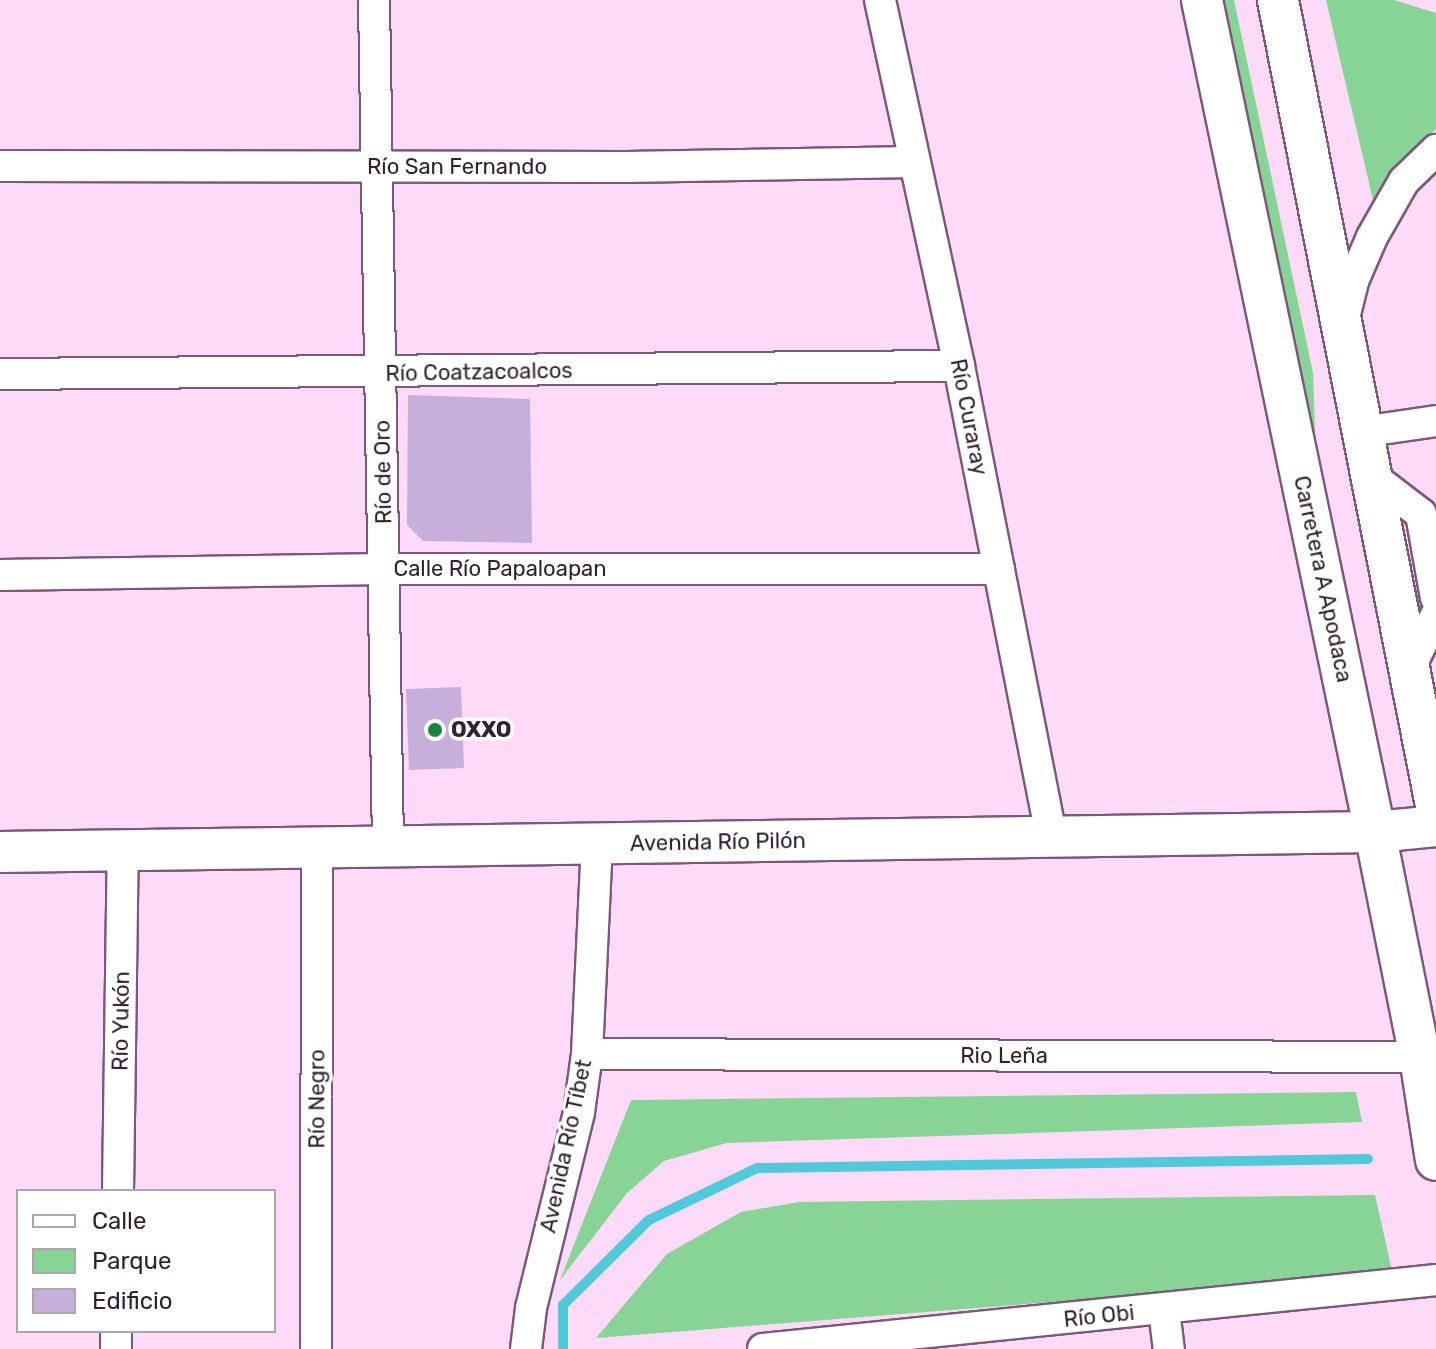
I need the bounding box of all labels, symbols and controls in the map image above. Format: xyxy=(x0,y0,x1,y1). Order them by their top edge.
street label: Río San Fernando xyxy=(367,154,547,180)
street label: Río Curaray xyxy=(945,356,993,478)
street label: Río Coatzacoalcos xyxy=(385,357,573,387)
street label: Río de Oro xyxy=(369,420,397,524)
street label: Carretera A Apodaca xyxy=(1288,472,1358,686)
street label: Calle Río Papaloapan xyxy=(394,556,606,582)
place label: OXXO xyxy=(451,717,511,743)
marker: OXXO xyxy=(426,721,444,739)
street label: Avenida Río Pilón xyxy=(630,827,806,857)
street label: Río Yukón xyxy=(107,970,135,1072)
street label: Rio Leña xyxy=(960,1043,1048,1069)
street label: Río Negro xyxy=(304,1049,330,1149)
street label: Avenida Río Tíbet xyxy=(535,1057,597,1235)
legend xyxy=(16,1189,276,1333)
text: Calle xyxy=(92,1207,146,1235)
text: Parque xyxy=(92,1247,171,1275)
text: Edificio xyxy=(92,1287,173,1315)
street label: Río Obi xyxy=(1062,1299,1136,1333)

